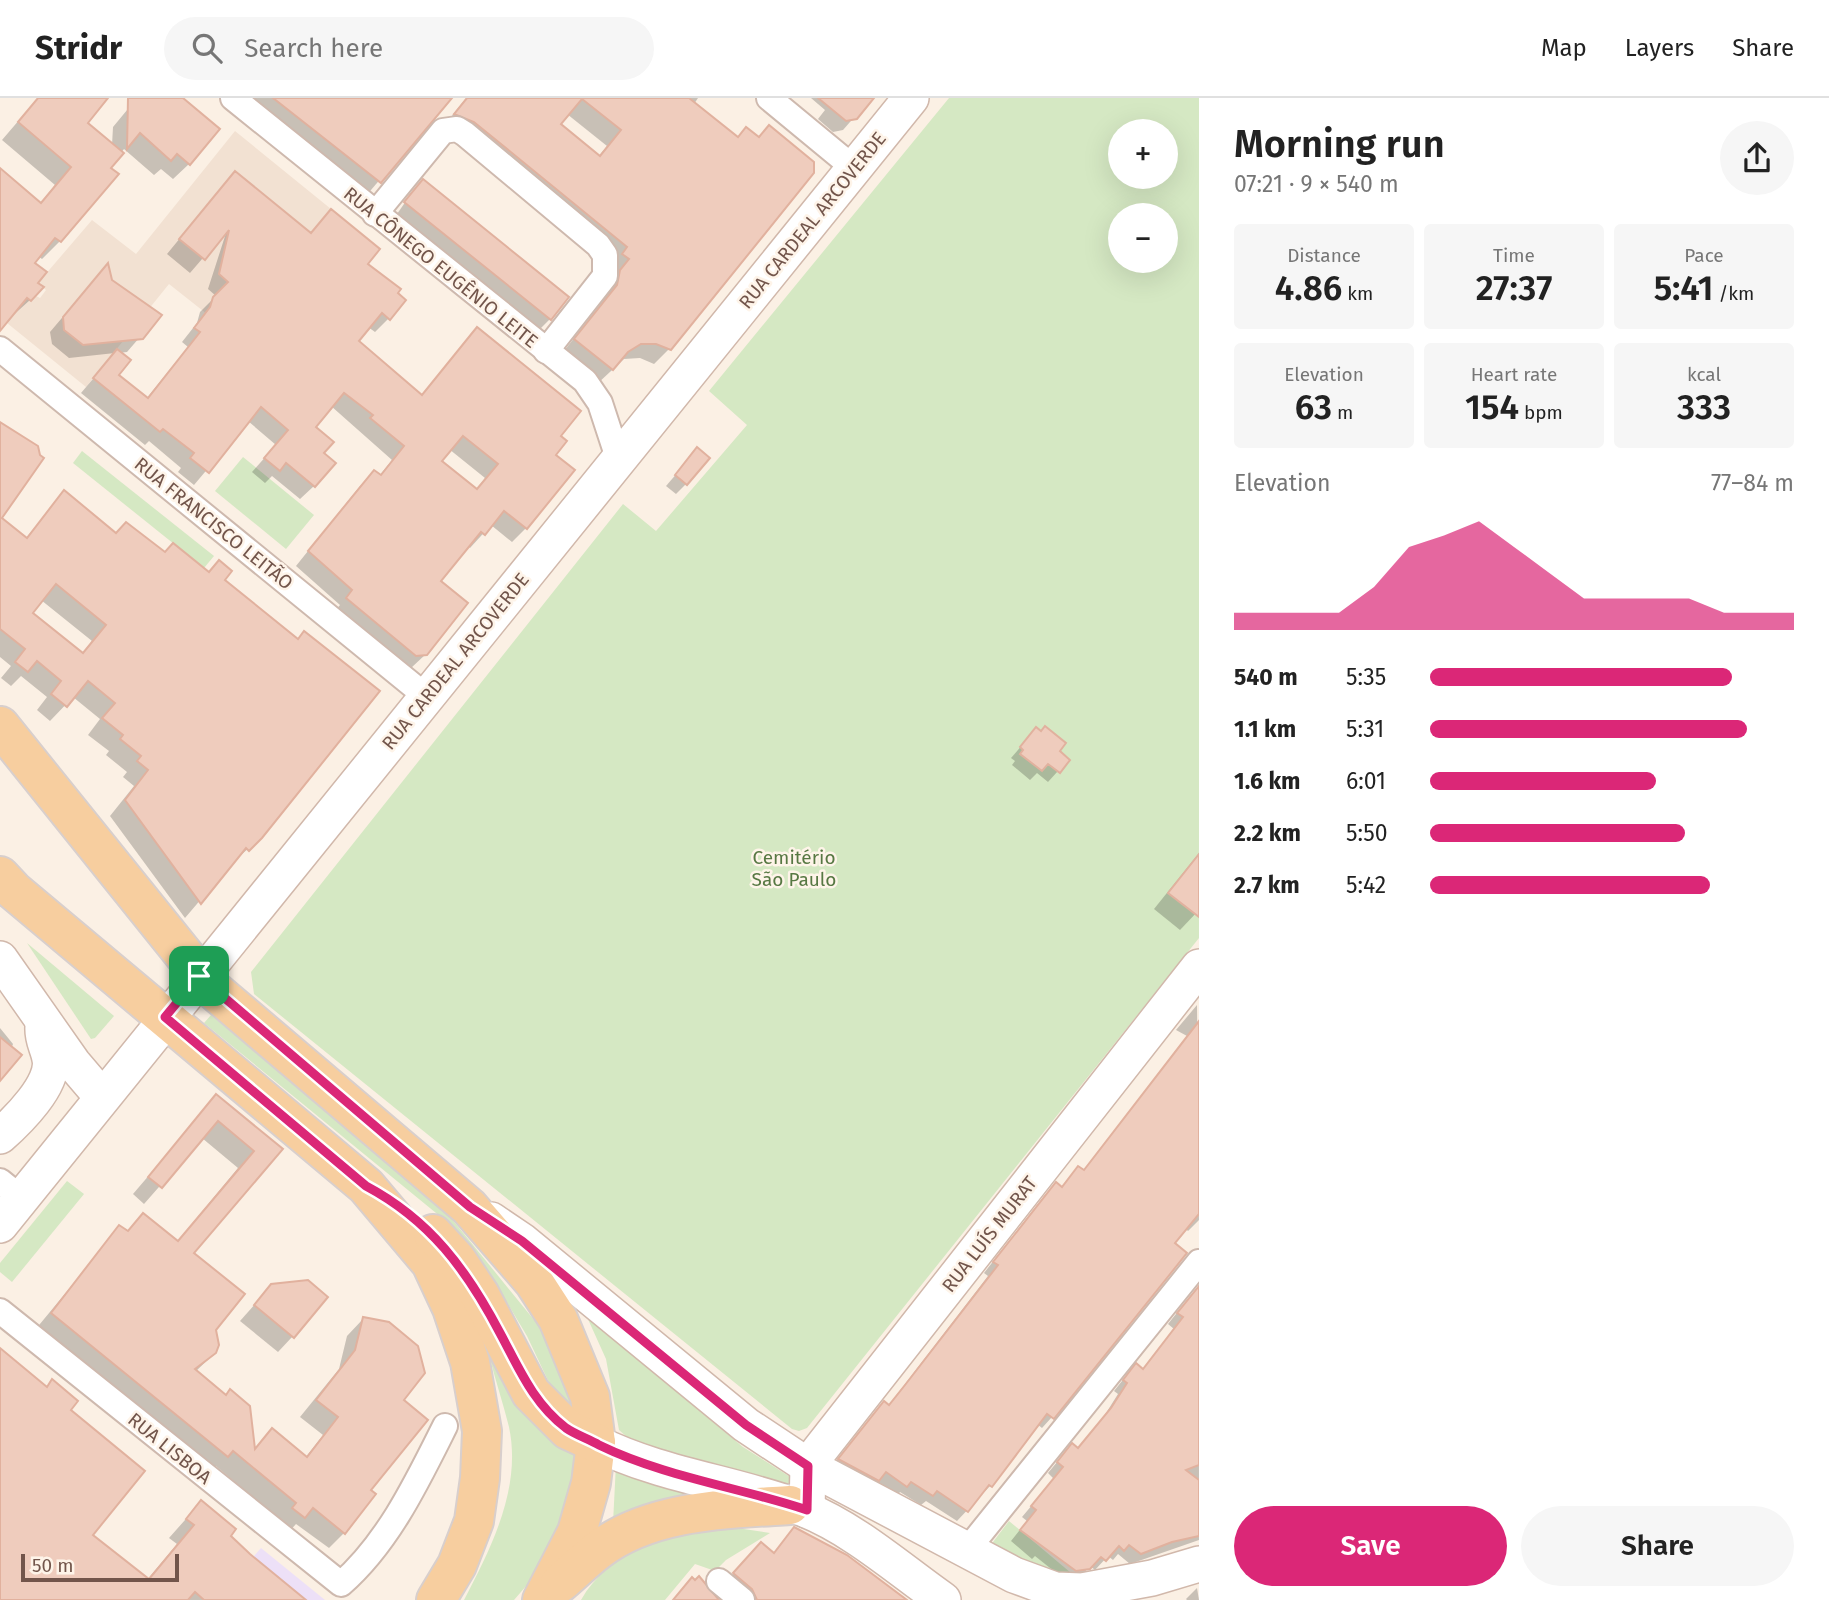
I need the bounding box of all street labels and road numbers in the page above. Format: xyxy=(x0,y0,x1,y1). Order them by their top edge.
street label: RUA CARDEAL ARCOVERDE xyxy=(734,127,891,313)
street label: RUA CÔNEGO EUGÊNIO LEITE xyxy=(339,182,542,353)
street label: RUA FRANCISCO LEITÃO xyxy=(130,452,298,594)
street label: RUA CARDEAL ARCOVERDE xyxy=(377,568,534,754)
street label: RUA LUÍS MURAT xyxy=(937,1172,1042,1297)
street label: RUA LISBOA xyxy=(123,1408,216,1489)

